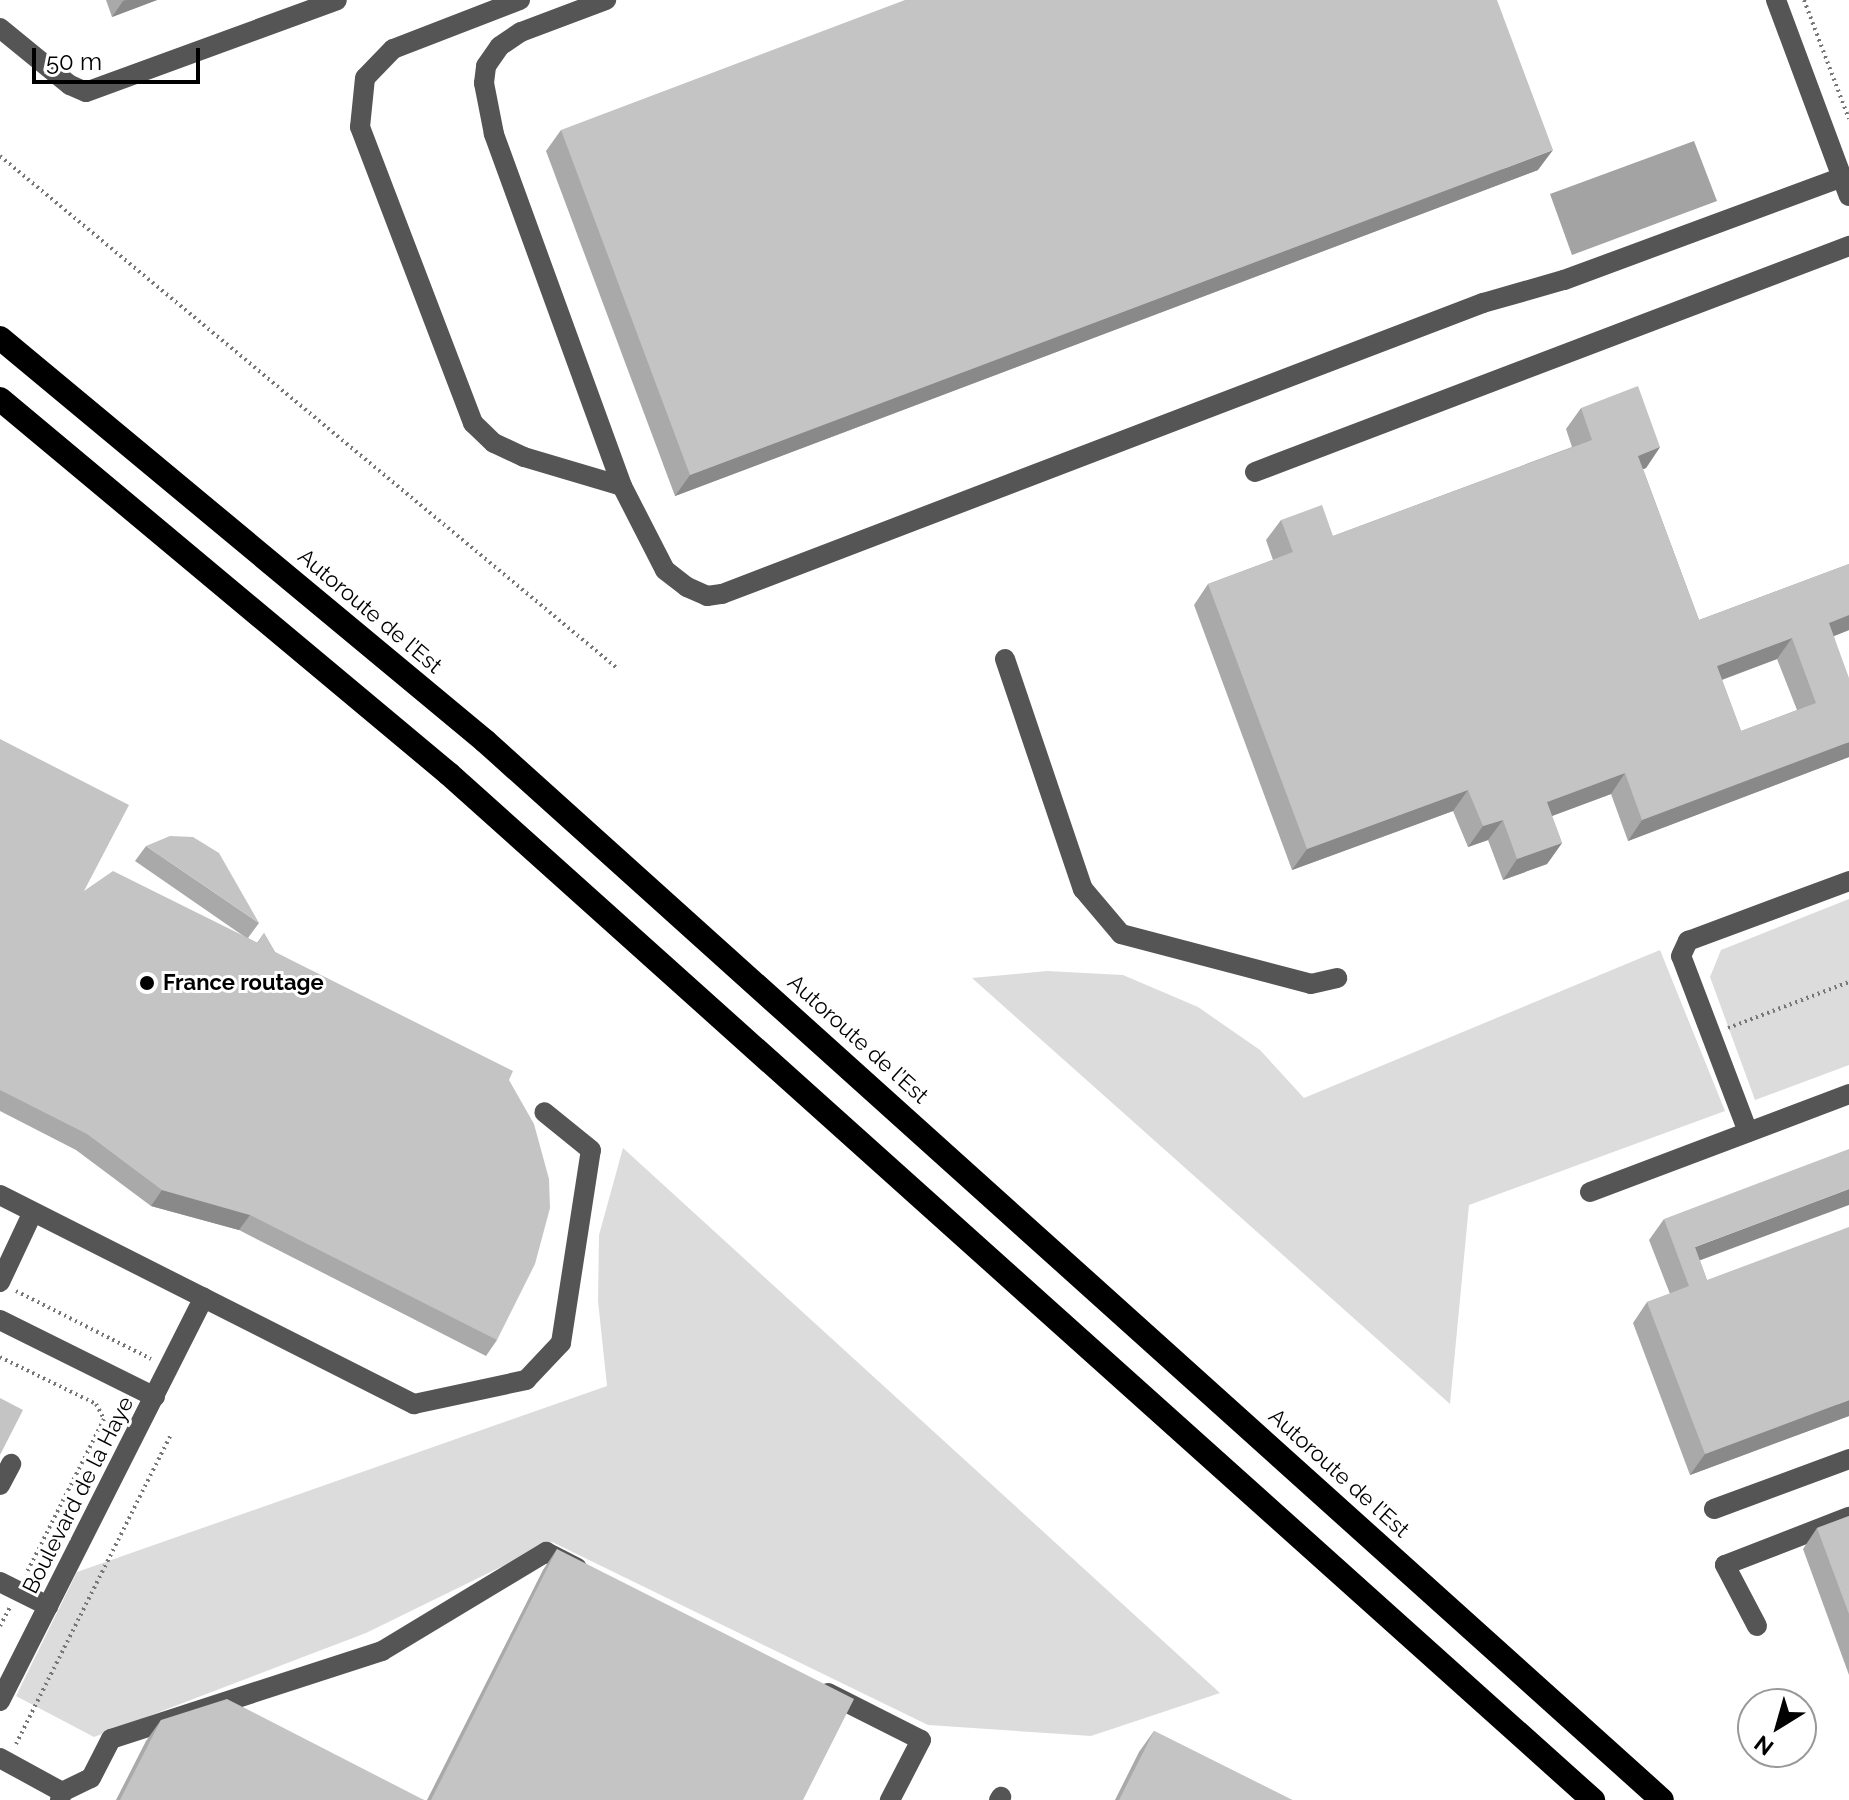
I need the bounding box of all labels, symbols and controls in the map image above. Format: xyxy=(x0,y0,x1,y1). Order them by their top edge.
scale bar xyxy=(36,32,204,82)
text: 50 m xyxy=(46,47,102,76)
street label: Autoroute de l’Est xyxy=(293,543,447,679)
street label: Autoroute de l’Est xyxy=(782,969,934,1109)
place label: France routage xyxy=(163,970,324,996)
marker: France routage xyxy=(138,974,156,992)
street label: Boulevard de la Haye xyxy=(17,1392,139,1598)
street label: Autoroute de l’Est xyxy=(1263,1403,1415,1543)
north arrow xyxy=(1737,1688,1817,1768)
text: N xyxy=(1749,1730,1778,1761)

